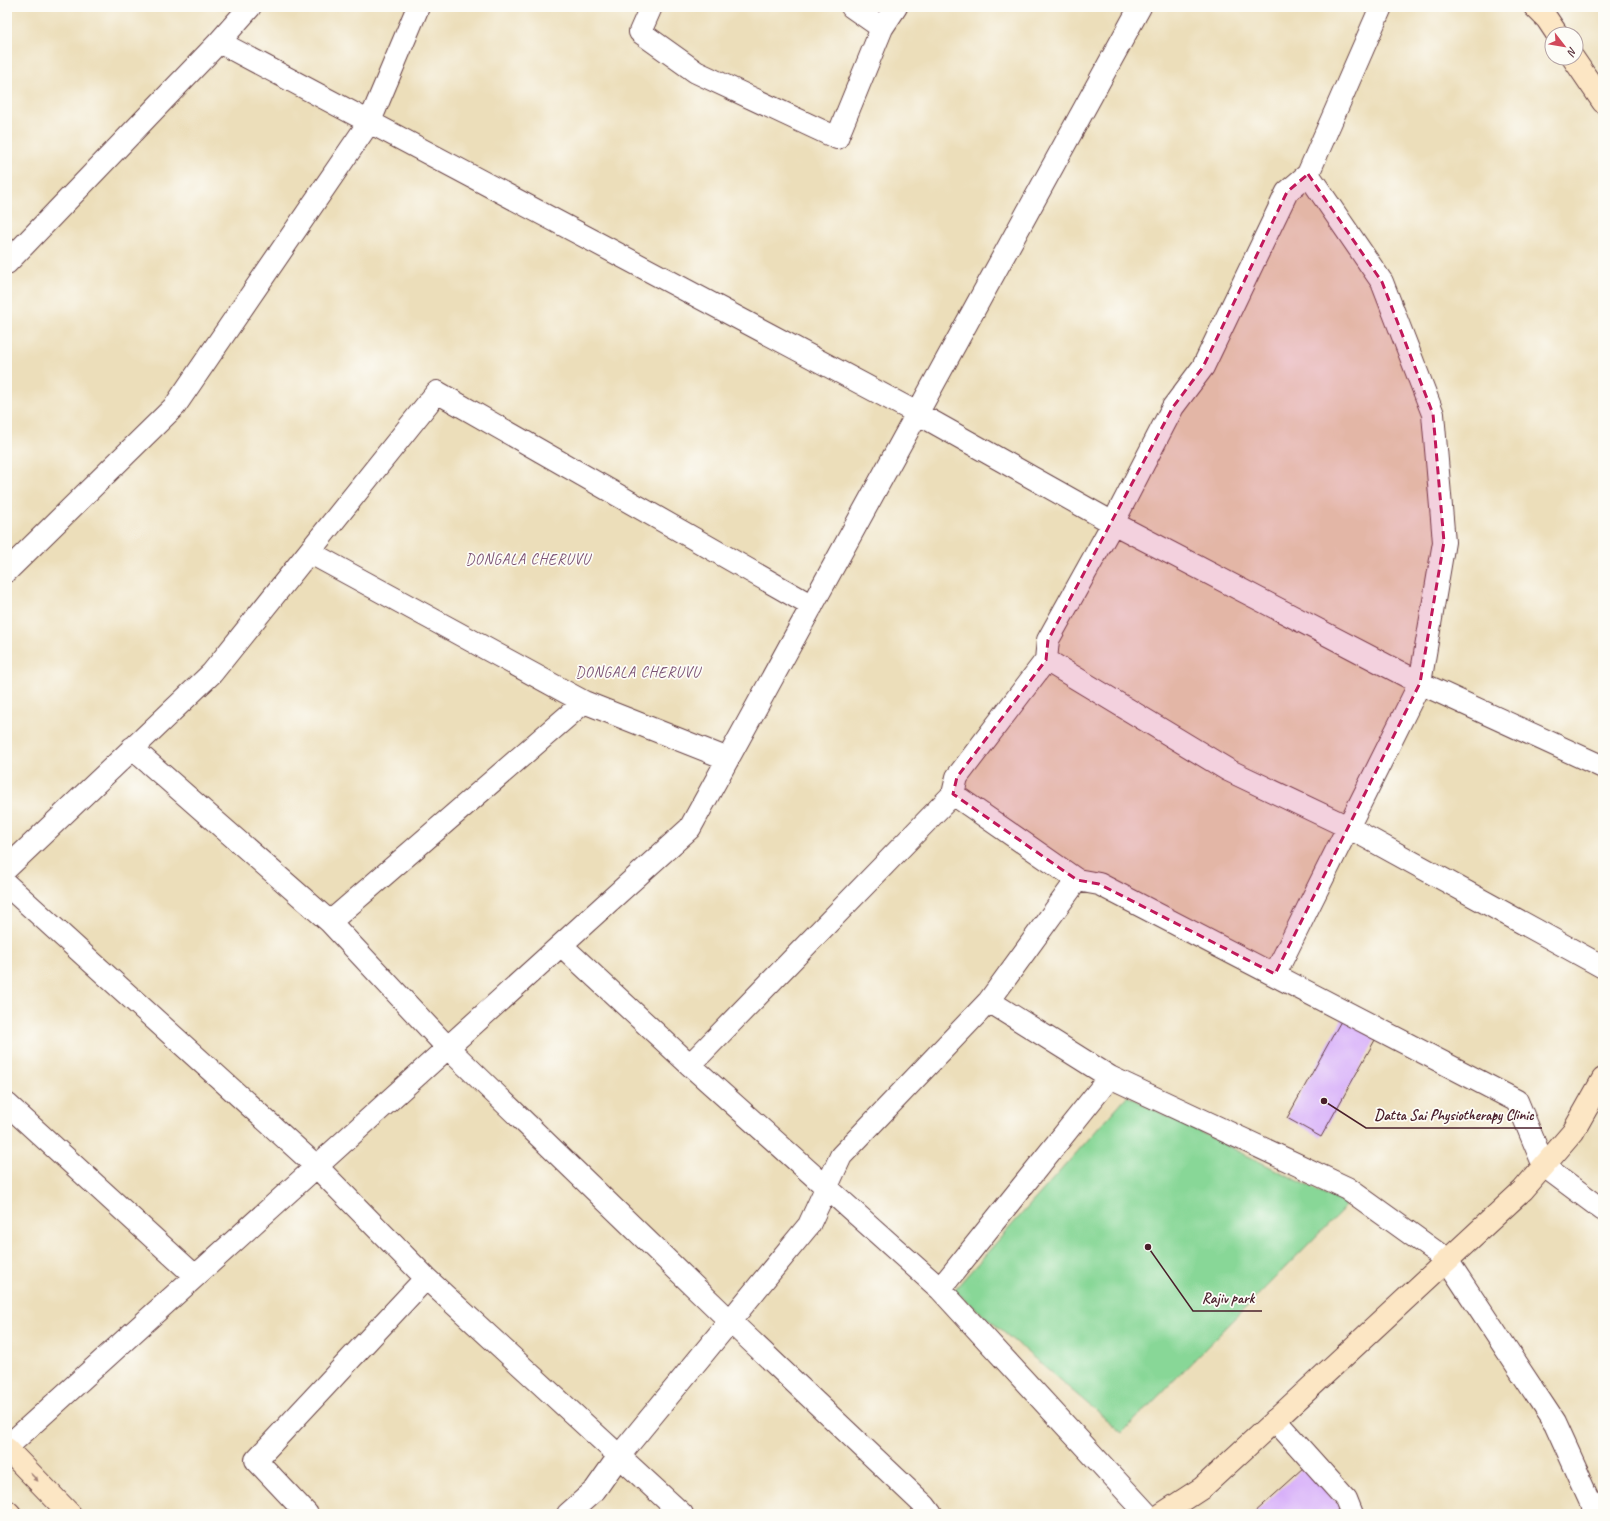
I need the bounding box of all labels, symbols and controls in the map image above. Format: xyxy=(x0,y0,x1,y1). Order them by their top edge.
north arrow xyxy=(1544,26,1584,66)
text: N xyxy=(1564,45,1580,60)
district label: DONGALA CHERUVU xyxy=(465,550,592,569)
district label: DONGALA CHERUVU xyxy=(575,663,702,682)
callout: Datta Sai Physiotherapy Clinic xyxy=(1366,1101,1542,1128)
text: Datta Sai Physiotherapy Clinic xyxy=(1374,1106,1534,1125)
callout: Rajiv park xyxy=(1193,1284,1262,1311)
text: Rajiv park xyxy=(1202,1289,1256,1308)
one-way arrow xyxy=(29,1472,39,1482)

